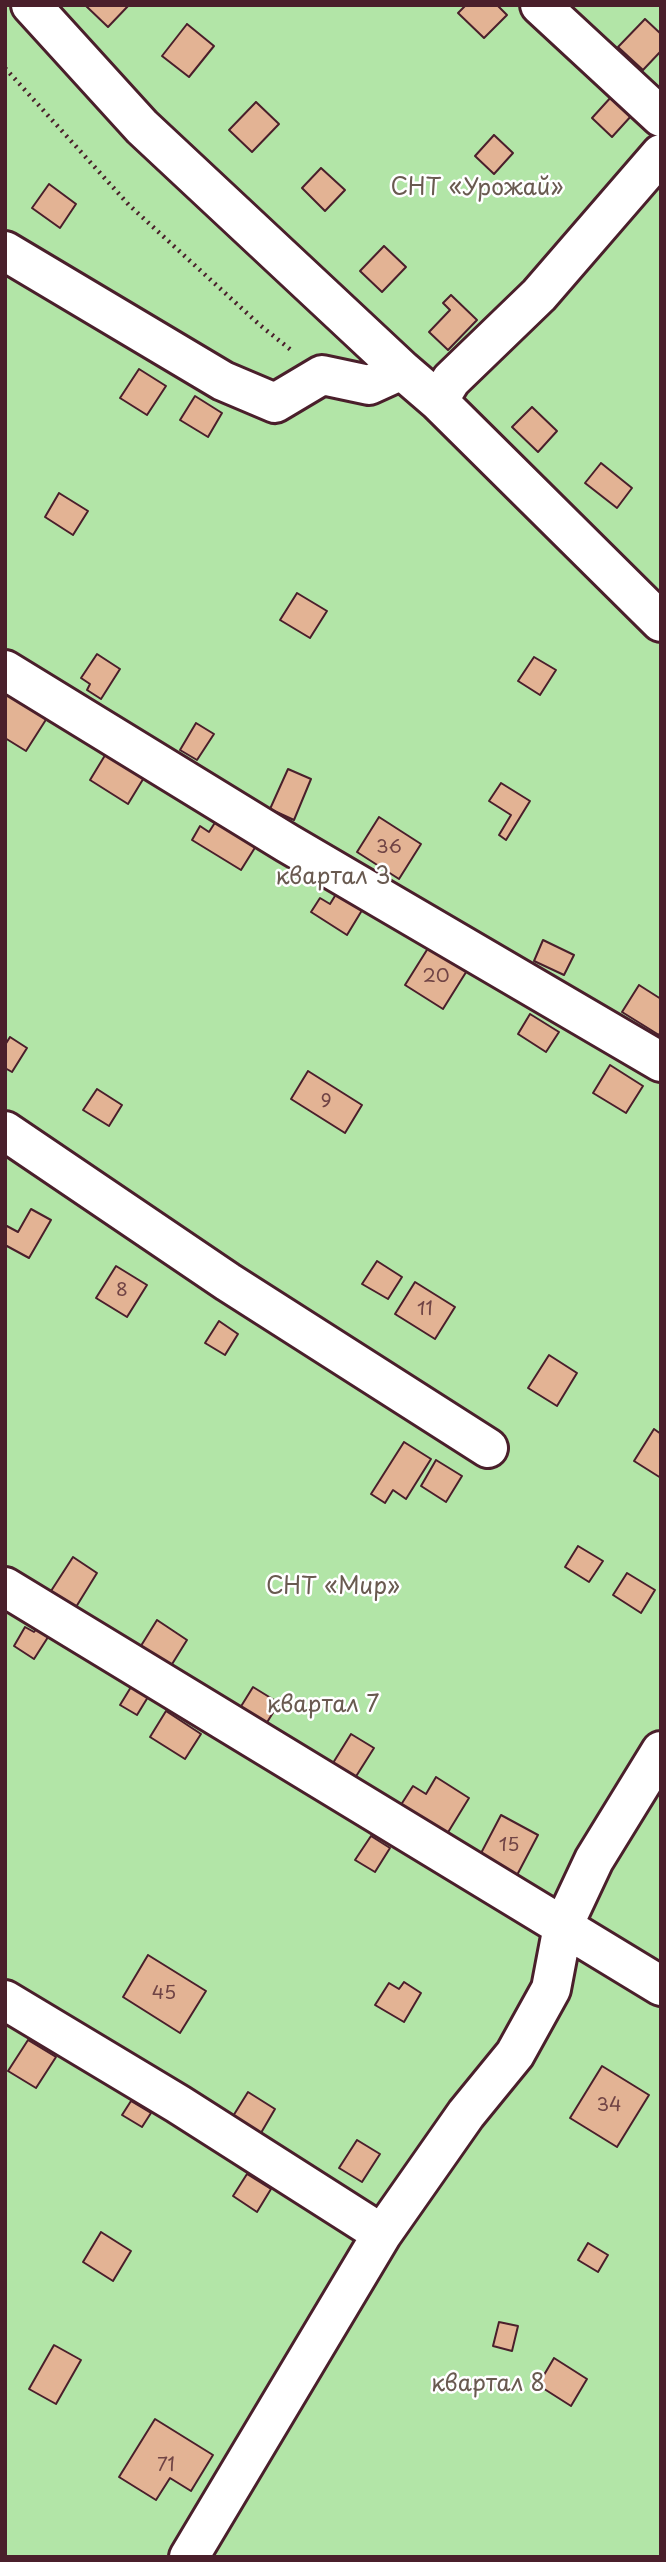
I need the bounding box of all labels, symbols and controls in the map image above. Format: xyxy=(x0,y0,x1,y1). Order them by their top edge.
park label: СНТ «Урожай» xyxy=(391,175,563,203)
house number: 36 xyxy=(376,837,402,859)
park label: квартал 3 xyxy=(276,864,390,892)
house number: 20 xyxy=(422,966,450,988)
house number: 9 xyxy=(320,1091,332,1113)
house number: 8 xyxy=(116,1280,128,1302)
house number: 11 xyxy=(417,1299,433,1321)
park label: СНТ «Мир» xyxy=(266,1574,400,1602)
park label: квартал 7 xyxy=(267,1692,379,1720)
house number: 15 xyxy=(499,1835,519,1857)
house number: 45 xyxy=(152,1983,176,2005)
house number: 34 xyxy=(596,2095,622,2117)
park label: квартал 8 xyxy=(431,2371,545,2399)
house number: 71 xyxy=(157,2455,175,2477)

